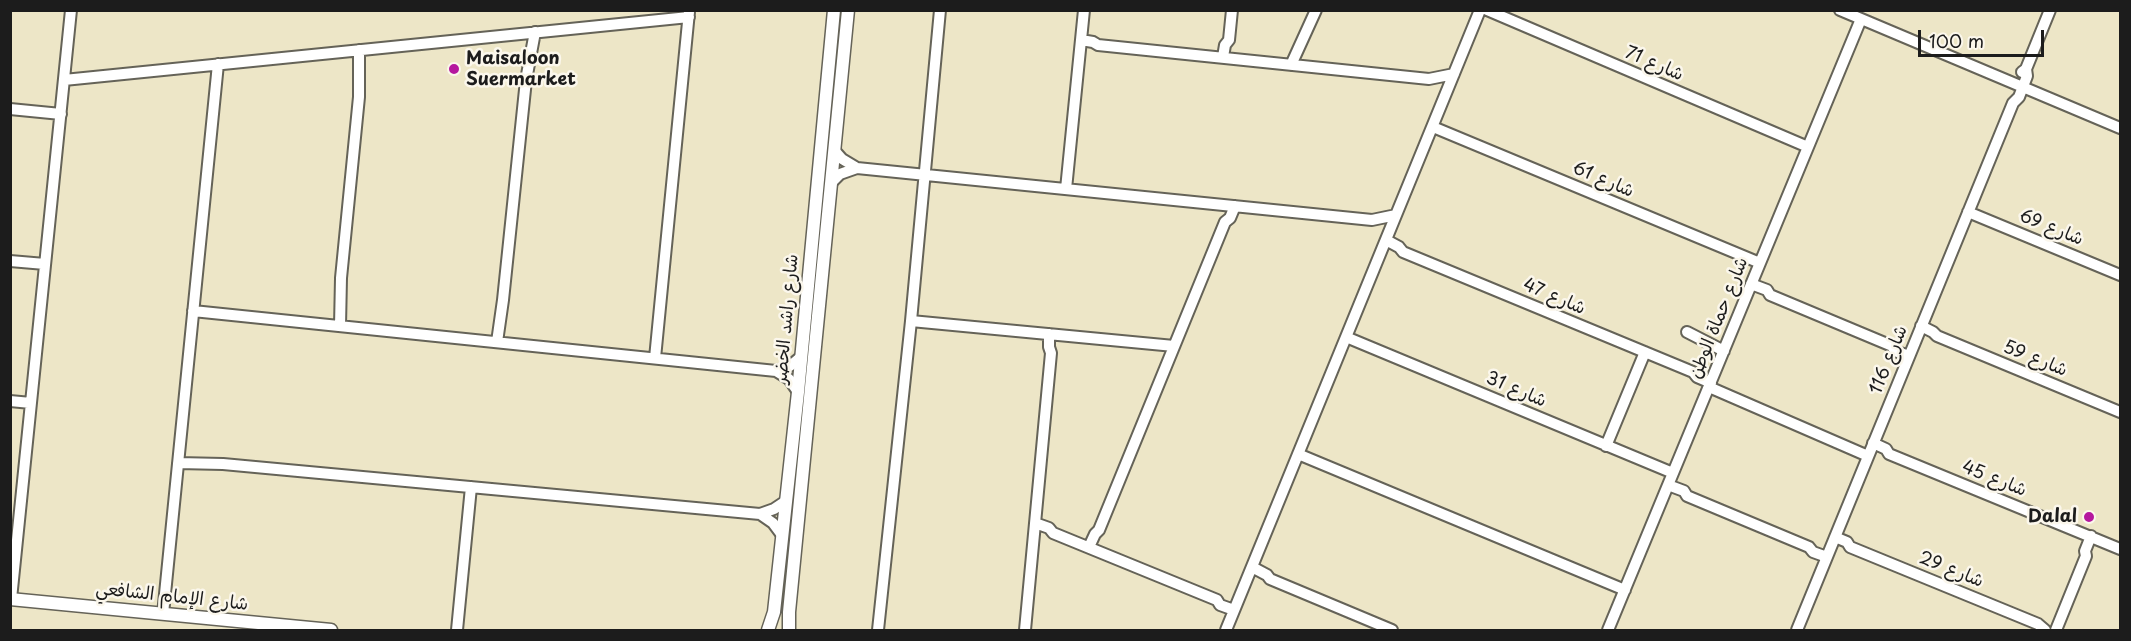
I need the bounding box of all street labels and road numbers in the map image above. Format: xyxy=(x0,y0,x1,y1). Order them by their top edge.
street label: شارع 71 xyxy=(1621,42,1687,86)
street label: شارع 61 xyxy=(1569,157,1637,203)
street label: شارع 69 xyxy=(2016,205,2086,251)
street label: شارع راشد الخضر xyxy=(771,253,803,385)
street label: شارع حماة الوطن xyxy=(1685,254,1753,382)
street label: شارع 47 xyxy=(1519,274,1589,320)
street label: شارع 116 xyxy=(1865,322,1913,398)
street label: شارع 59 xyxy=(2000,336,2070,382)
street label: شارع 31 xyxy=(1482,368,1550,412)
street label: شارع 45 xyxy=(1959,456,2029,502)
street label: شارع 29 xyxy=(1916,547,1986,593)
street label: شارع الإمام الشافعي xyxy=(95,578,249,616)

